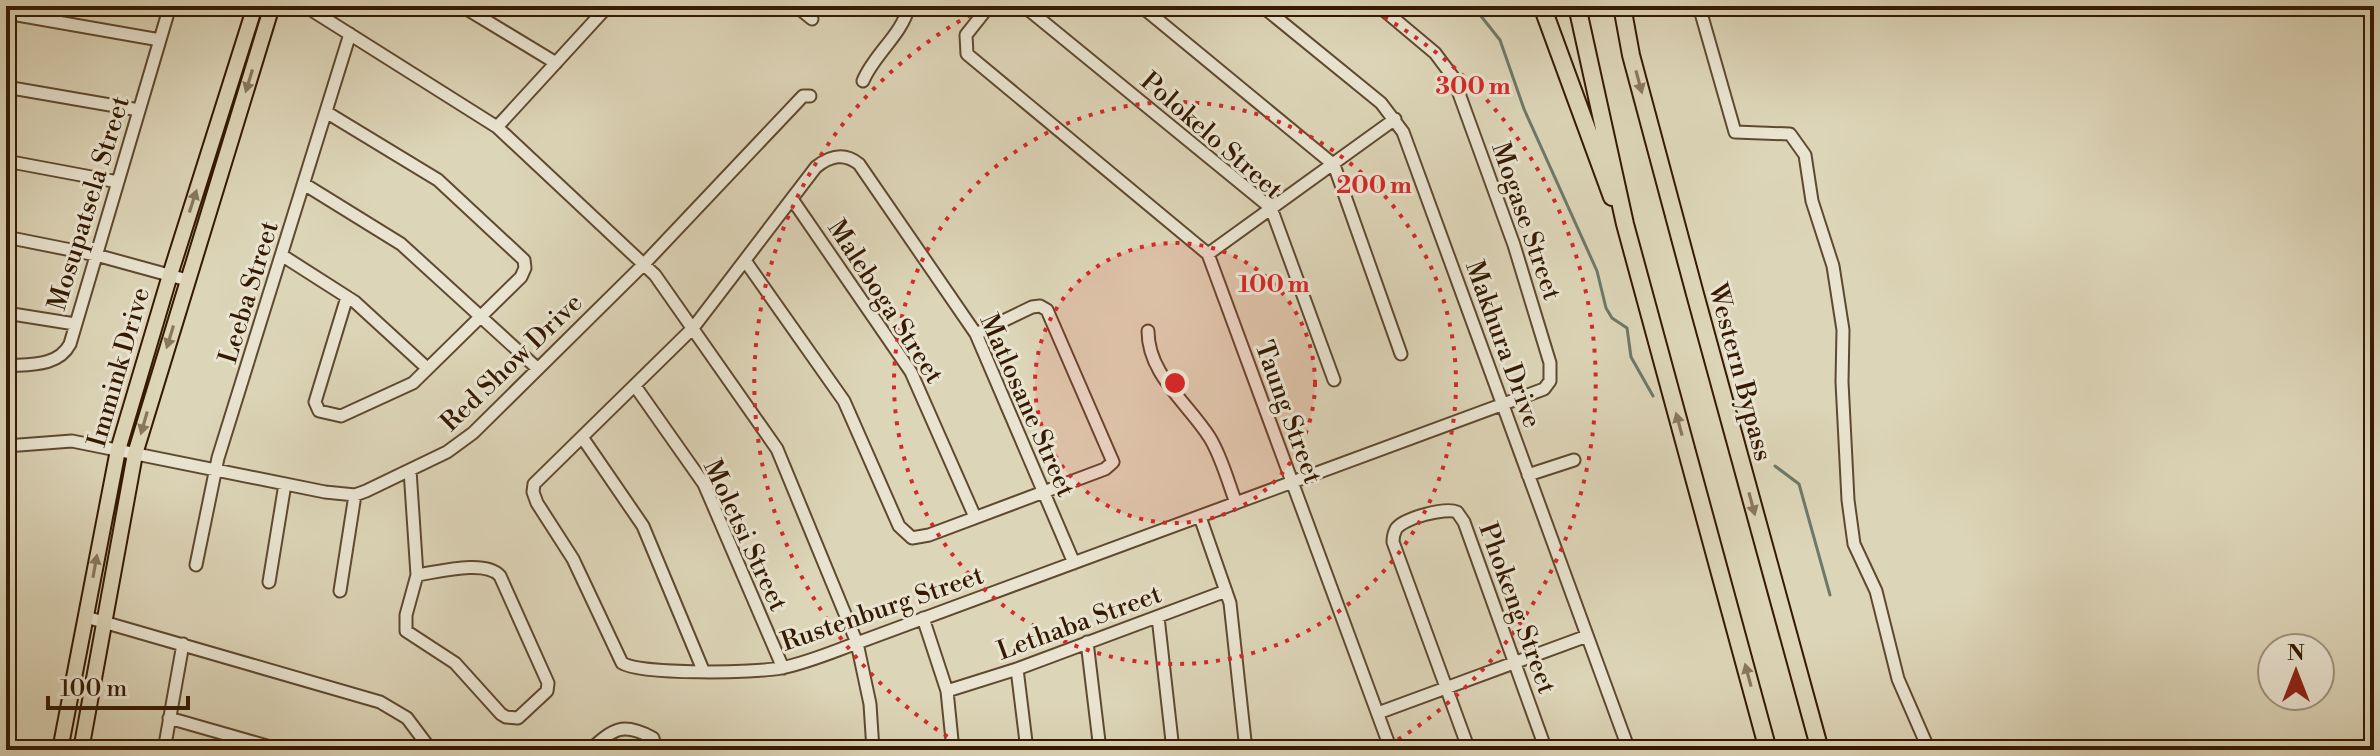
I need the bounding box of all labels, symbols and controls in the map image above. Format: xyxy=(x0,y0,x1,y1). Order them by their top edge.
street label: Polokelo Street xyxy=(1134,65,1289,206)
one-way arrow xyxy=(242,69,255,93)
one-way arrow xyxy=(1633,70,1645,95)
text: 300 m xyxy=(1435,72,1511,102)
street label: Mosupatsela Street xyxy=(41,92,137,314)
street label: Mogase Street xyxy=(1484,138,1568,304)
text: 200 m xyxy=(1336,171,1412,201)
one-way arrow xyxy=(188,189,200,213)
street label: Maleboga Street xyxy=(820,214,950,390)
street label: Leeba Street xyxy=(212,217,286,367)
street label: Makhura Drive xyxy=(1458,256,1548,432)
text: 100 m xyxy=(1238,270,1310,300)
street label: Western Bypass xyxy=(1701,279,1779,465)
street label: Immink Drive xyxy=(81,284,157,451)
street label: Red Show Drive xyxy=(434,287,589,438)
street label: Matlosane Street xyxy=(972,309,1082,502)
one-way arrow xyxy=(163,325,176,349)
street label: Taung Street xyxy=(1247,337,1329,488)
centre of rings xyxy=(1161,369,1189,397)
one-way arrow xyxy=(1673,411,1685,436)
one-way arrow xyxy=(137,412,150,436)
street label: Moletsi Street xyxy=(696,455,794,616)
one-way arrow xyxy=(1747,491,1759,516)
street label: Phokeng Street xyxy=(1471,519,1563,698)
one-way arrow xyxy=(90,554,102,579)
street label: Rustenburg Street xyxy=(777,559,988,659)
street label: Lethaba Street xyxy=(993,578,1166,667)
north arrow xyxy=(2256,632,2336,712)
text: N xyxy=(2287,640,2305,667)
scale bar xyxy=(48,660,188,710)
one-way arrow xyxy=(1741,662,1753,687)
text: 100 m xyxy=(60,674,127,704)

